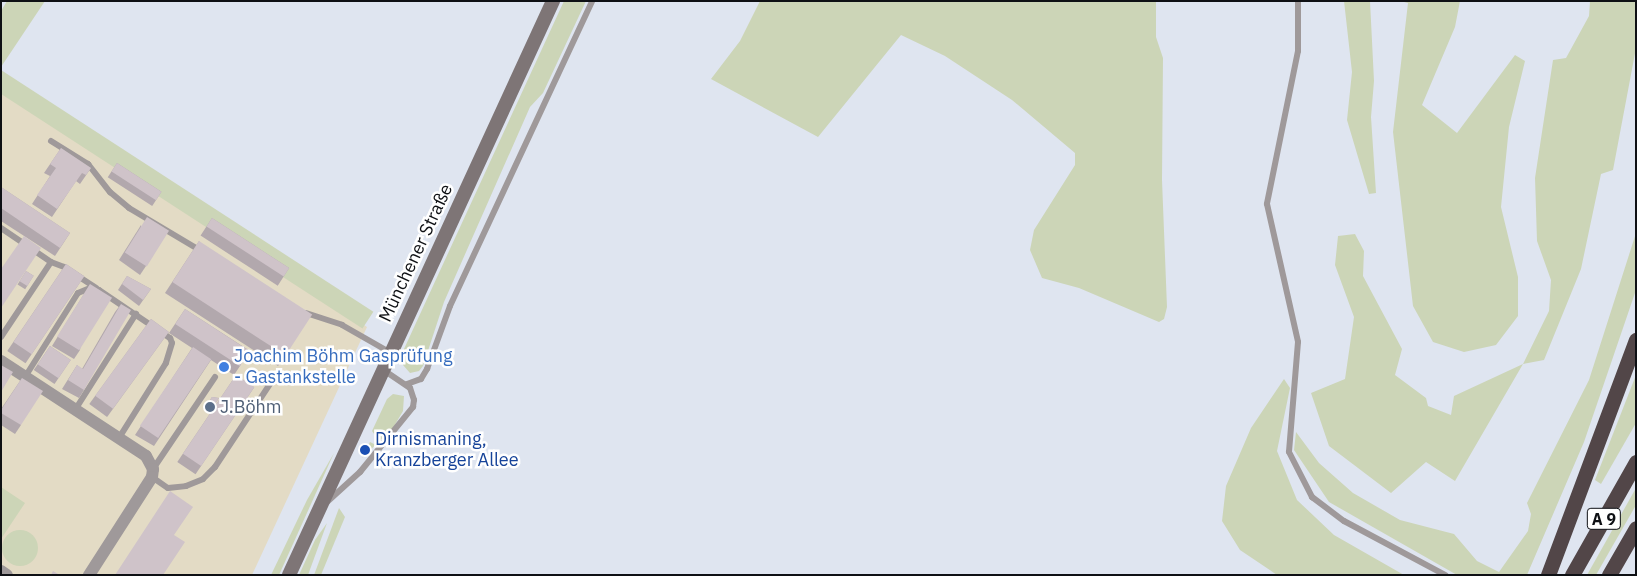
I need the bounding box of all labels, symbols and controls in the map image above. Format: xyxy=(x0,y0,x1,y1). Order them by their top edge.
street label: Münchener Straße xyxy=(375,181,457,325)
place label: Joachim Böhm Gasprüfung - Gastankstelle xyxy=(234,346,453,388)
marker: Joachim Böhm Gasprüfung - Gastankstelle xyxy=(218,361,230,373)
place label: J.Böhm xyxy=(220,396,281,418)
marker: J.Böhm xyxy=(204,401,216,413)
place label: Dirnismaning, Kranzberger Allee xyxy=(375,429,519,472)
marker: Dirnismaning, Kranzberger Allee xyxy=(359,444,371,456)
road number: A 9 xyxy=(1586,506,1622,532)

